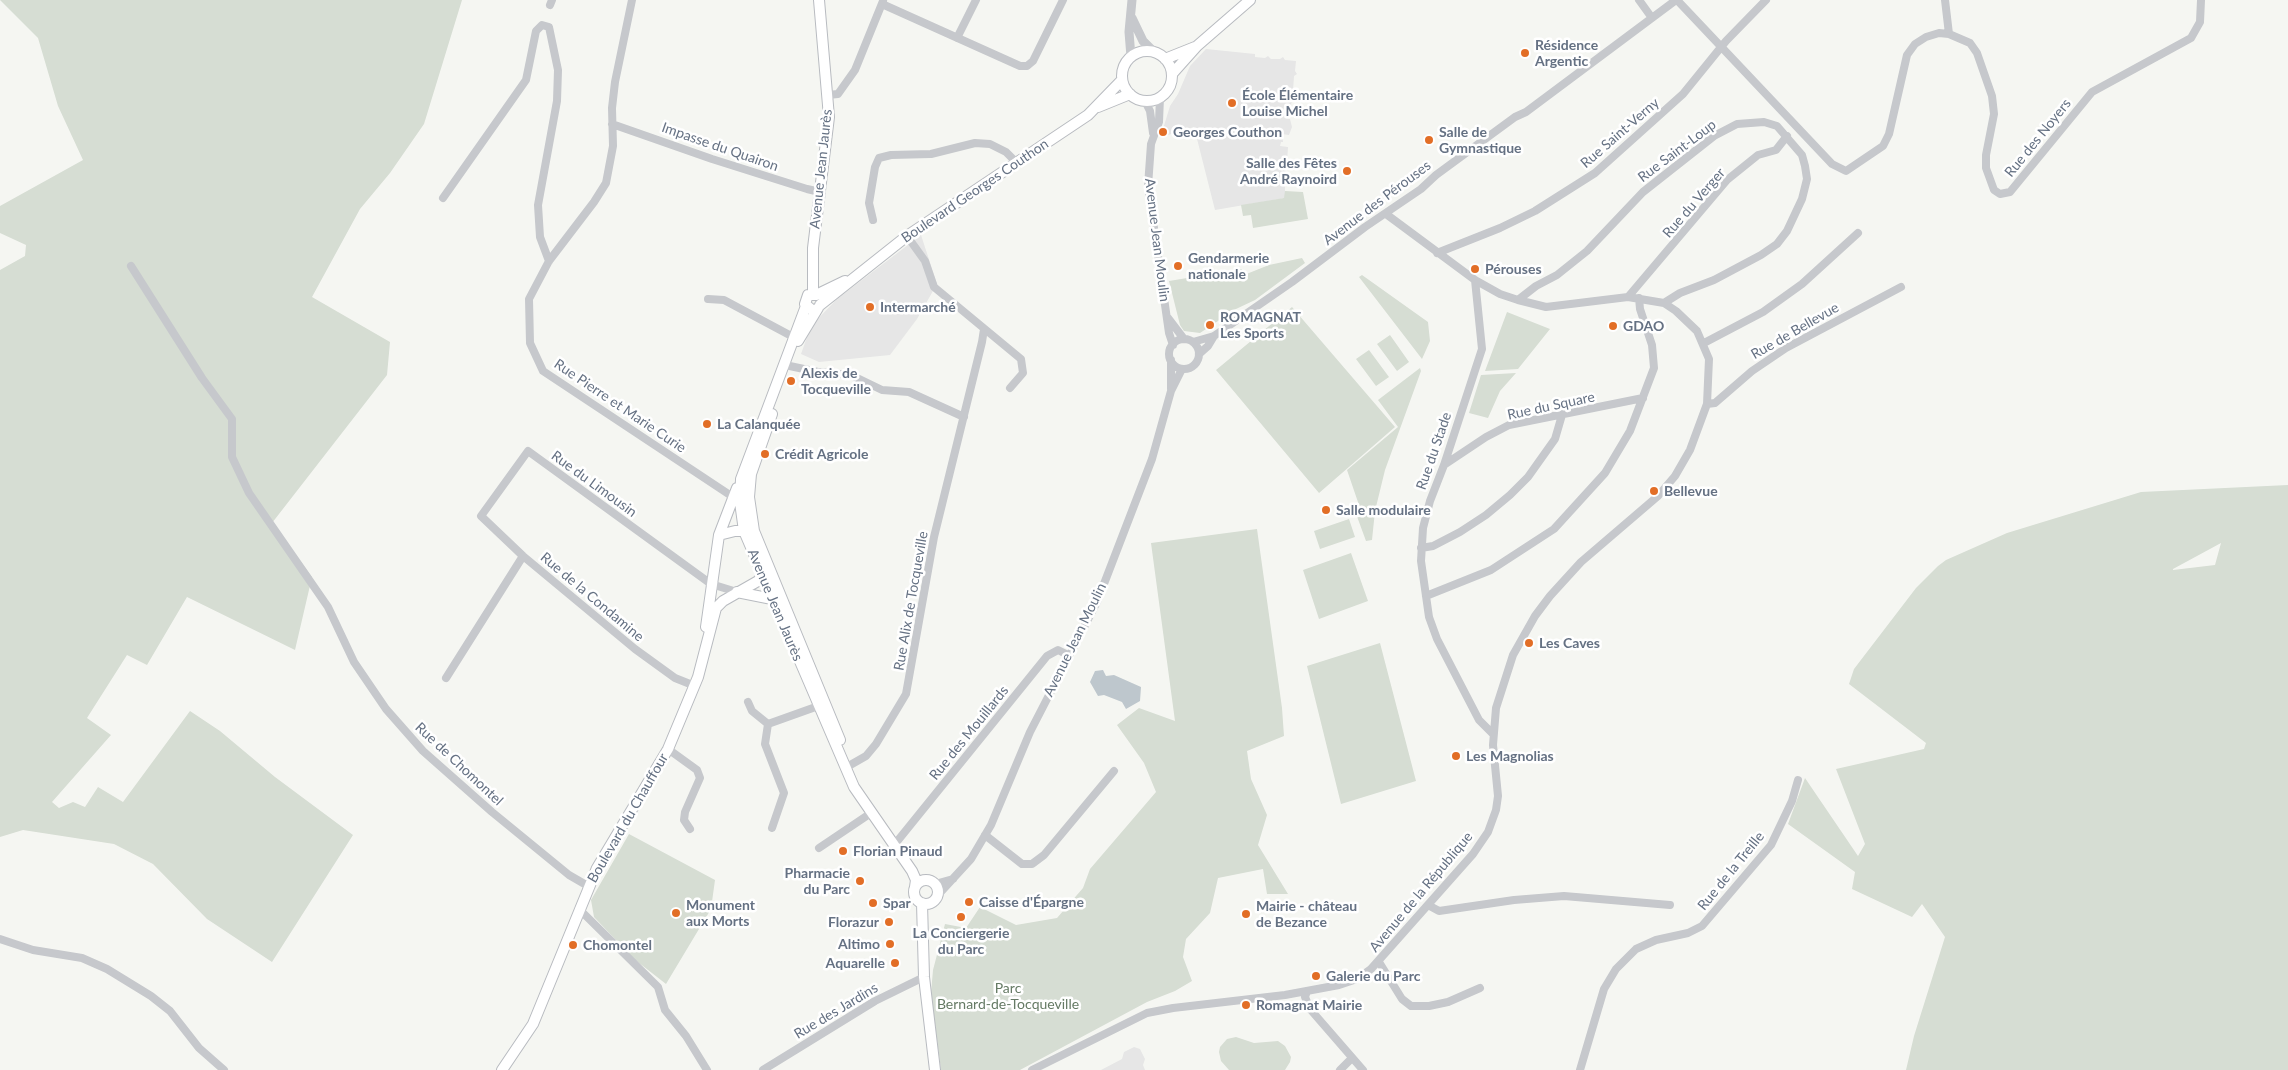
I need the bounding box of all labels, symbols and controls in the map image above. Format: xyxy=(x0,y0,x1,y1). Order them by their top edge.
place label: Résidence Argentic xyxy=(1535,37,1598,70)
marker: Résidence Argentic xyxy=(1519,47,1531,59)
place label: École Élémentaire Louise Michel xyxy=(1242,87,1353,120)
street label: Rue Saint-Verny xyxy=(1577,94,1663,172)
street label: Rue des Noyers xyxy=(2001,95,2075,181)
marker: École Élémentaire Louise Michel xyxy=(1226,97,1238,109)
street label: Avenue Jean Jaurès xyxy=(806,108,836,230)
street label: Rue Saint-Loup xyxy=(1635,116,1719,186)
street label: Impasse du Quairon xyxy=(659,119,781,175)
place label: Georges Couthon xyxy=(1173,124,1282,140)
place label: Salle de Gymnastique xyxy=(1439,124,1522,156)
marker: Georges Couthon xyxy=(1157,126,1169,138)
marker: Salle de Gymnastique xyxy=(1423,134,1435,146)
street label: Boulevard Georges Couthon xyxy=(898,135,1052,247)
place label: Salle des Fêtes André Raynoird xyxy=(1240,155,1337,188)
street label: Avenue des Pérouses xyxy=(1320,157,1434,249)
marker: Salle des Fêtes André Raynoird xyxy=(1341,165,1353,177)
street label: Rue du Verger xyxy=(1659,165,1729,241)
street label: Avenue Jean Moulin xyxy=(1141,177,1173,303)
place label: Gendarmerie nationale xyxy=(1188,250,1269,282)
marker: Gendarmerie nationale xyxy=(1172,260,1184,272)
place label: Pérouses xyxy=(1485,261,1542,277)
marker: Pérouses xyxy=(1469,263,1481,275)
place label: Intermarché xyxy=(880,299,956,315)
street label: Rue de Bellevue xyxy=(1748,299,1842,363)
marker: Intermarché xyxy=(864,301,876,313)
place label: ROMAGNAT Les Sports xyxy=(1220,309,1301,342)
place label: GDAO xyxy=(1623,318,1664,334)
marker: ROMAGNAT Les Sports xyxy=(1204,319,1216,331)
marker: GDAO xyxy=(1607,320,1619,332)
street label: Rue Pierre et Marie Curie xyxy=(551,356,689,456)
place label: Alexis de Tocqueville xyxy=(801,365,871,398)
marker: Alexis de Tocqueville xyxy=(785,375,797,387)
street label: Rue du Square xyxy=(1506,389,1596,423)
street label: Rue du Stade xyxy=(1413,410,1455,492)
place label: La Calanquée xyxy=(717,416,800,432)
marker: La Calanquée xyxy=(701,418,713,430)
place label: Crédit Agricole xyxy=(775,446,868,462)
street label: Rue du Limousin xyxy=(548,447,640,521)
marker: Crédit Agricole xyxy=(759,448,771,460)
place label: Bellevue xyxy=(1664,483,1718,499)
marker: Bellevue xyxy=(1648,485,1660,497)
place label: Salle modulaire xyxy=(1336,502,1431,518)
marker: Salle modulaire xyxy=(1320,504,1332,516)
street label: Rue Alix de Tocqueville xyxy=(890,530,932,672)
street label: Avenue Jean Jaurès xyxy=(744,546,806,664)
street label: Rue de la Condamine xyxy=(537,549,647,645)
street label: Avenue Jean Moulin xyxy=(1040,580,1110,700)
place label: Les Caves xyxy=(1539,635,1600,651)
marker: Les Caves xyxy=(1523,637,1535,649)
street label: Rue des Mouillards xyxy=(926,683,1012,783)
street label: Rue de Chomontel xyxy=(412,719,506,809)
place label: Les Magnolias xyxy=(1466,748,1554,764)
street label: Boulevard du Chauffour xyxy=(584,750,672,886)
marker: Les Magnolias xyxy=(1450,750,1462,762)
street label: Rue de la Treille xyxy=(1694,828,1768,914)
street label: Avenue de la République xyxy=(1366,829,1476,955)
place label: Florian Pinaud xyxy=(853,843,943,859)
marker: Florian Pinaud xyxy=(837,845,849,857)
place label: Pharmacie du Parc xyxy=(785,865,850,898)
marker: Pharmacie du Parc xyxy=(854,875,866,887)
place label: Caisse d'Épargne xyxy=(979,894,1084,910)
place label: Spar xyxy=(883,895,911,911)
marker: Caisse d'Épargne xyxy=(963,896,975,908)
place label: Monument aux Morts xyxy=(686,897,755,930)
marker: Spar xyxy=(867,897,879,909)
place label: Mairie - château de Bezance xyxy=(1256,898,1357,930)
marker: Monument aux Morts xyxy=(670,907,682,919)
marker: Mairie - château de Bezance xyxy=(1240,908,1252,920)
marker: La Conciergerie du Parc xyxy=(955,911,967,923)
place label: Florazur xyxy=(828,914,879,930)
marker: Florazur xyxy=(883,916,895,928)
place label: La Conciergerie du Parc xyxy=(913,925,1009,958)
place label: Altimo xyxy=(838,936,880,952)
place label: Chomontel xyxy=(583,937,652,953)
marker: Altimo xyxy=(884,938,896,950)
marker: Chomontel xyxy=(567,939,579,951)
place label: Aquarelle xyxy=(826,955,885,971)
marker: Aquarelle xyxy=(889,957,901,969)
place label: Galerie du Parc xyxy=(1326,968,1420,984)
marker: Galerie du Parc xyxy=(1310,970,1322,982)
street label: Rue des Jardins xyxy=(791,979,881,1043)
park label: Parc Bernard-de-Tocqueville xyxy=(937,980,1079,1012)
place label: Romagnat Mairie xyxy=(1256,997,1362,1013)
marker: Romagnat Mairie xyxy=(1240,999,1252,1011)

